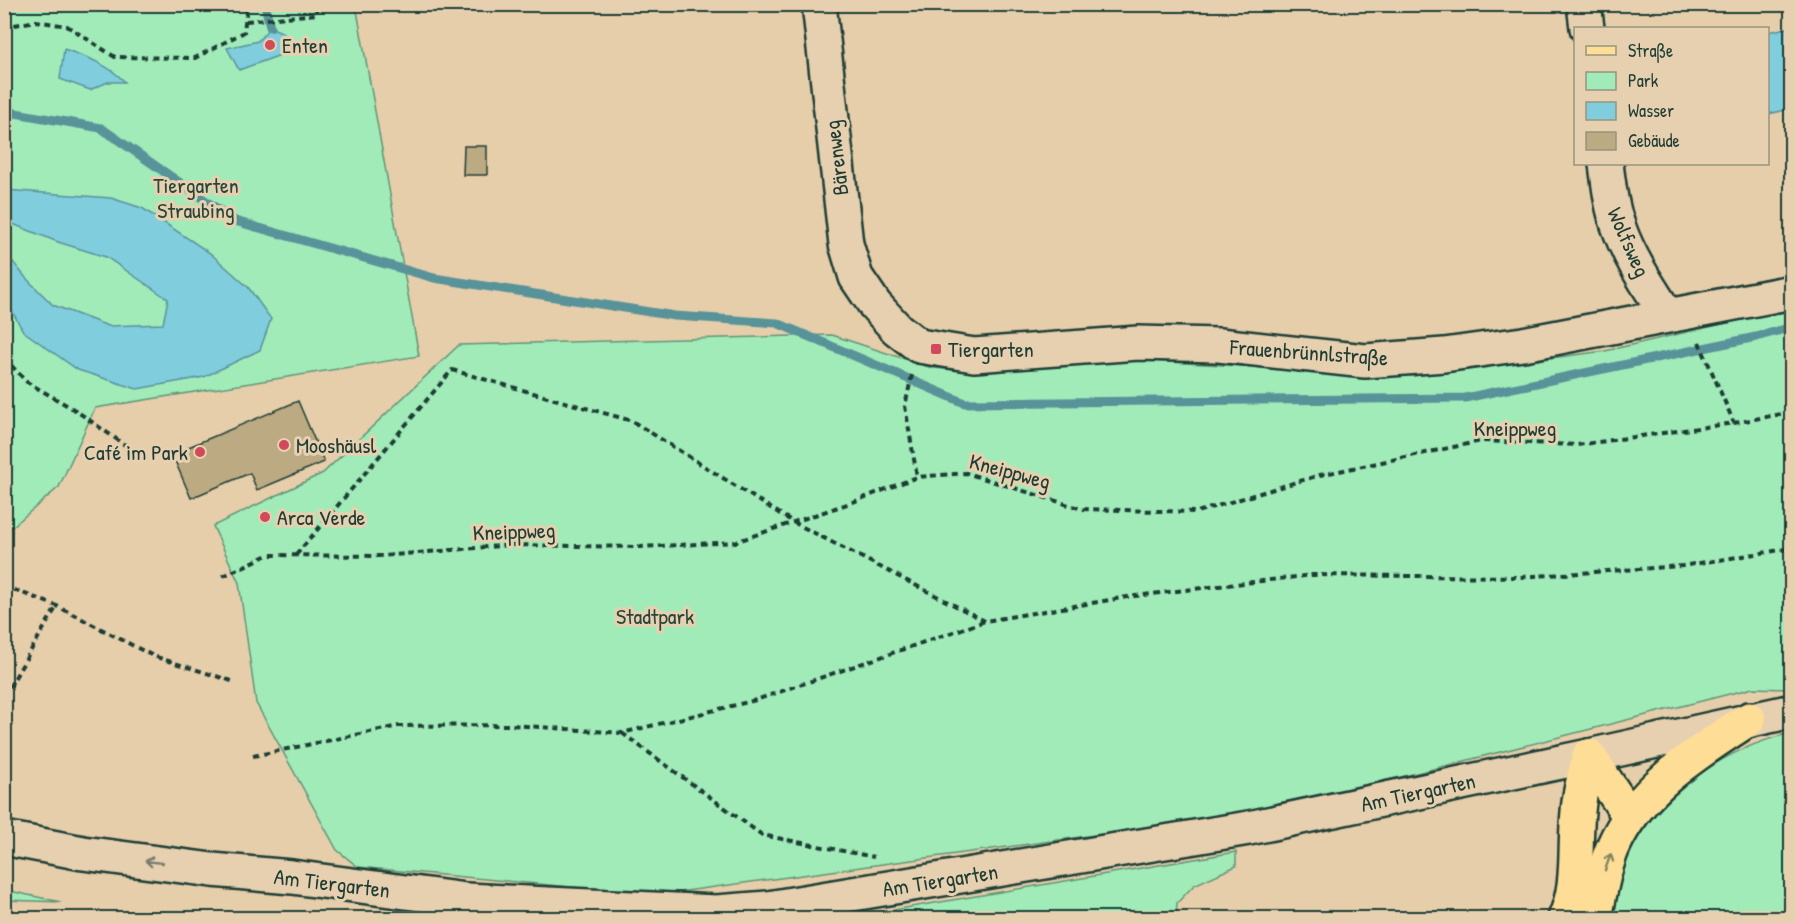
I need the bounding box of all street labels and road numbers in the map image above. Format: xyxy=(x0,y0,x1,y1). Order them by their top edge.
street label: Bärenweg xyxy=(816,119,856,197)
street label: Wolfsweg xyxy=(1600,202,1658,282)
street label: Frauenbrünnlstraße xyxy=(1228,331,1389,373)
street label: Kneippweg xyxy=(1474,413,1556,443)
street label: Kneippweg xyxy=(966,446,1054,496)
street label: Kneippweg xyxy=(472,515,556,547)
street label: Am Tiergarten xyxy=(1358,765,1478,819)
street label: Am Tiergarten xyxy=(880,856,1000,904)
street label: Am Tiergarten xyxy=(272,861,392,905)

